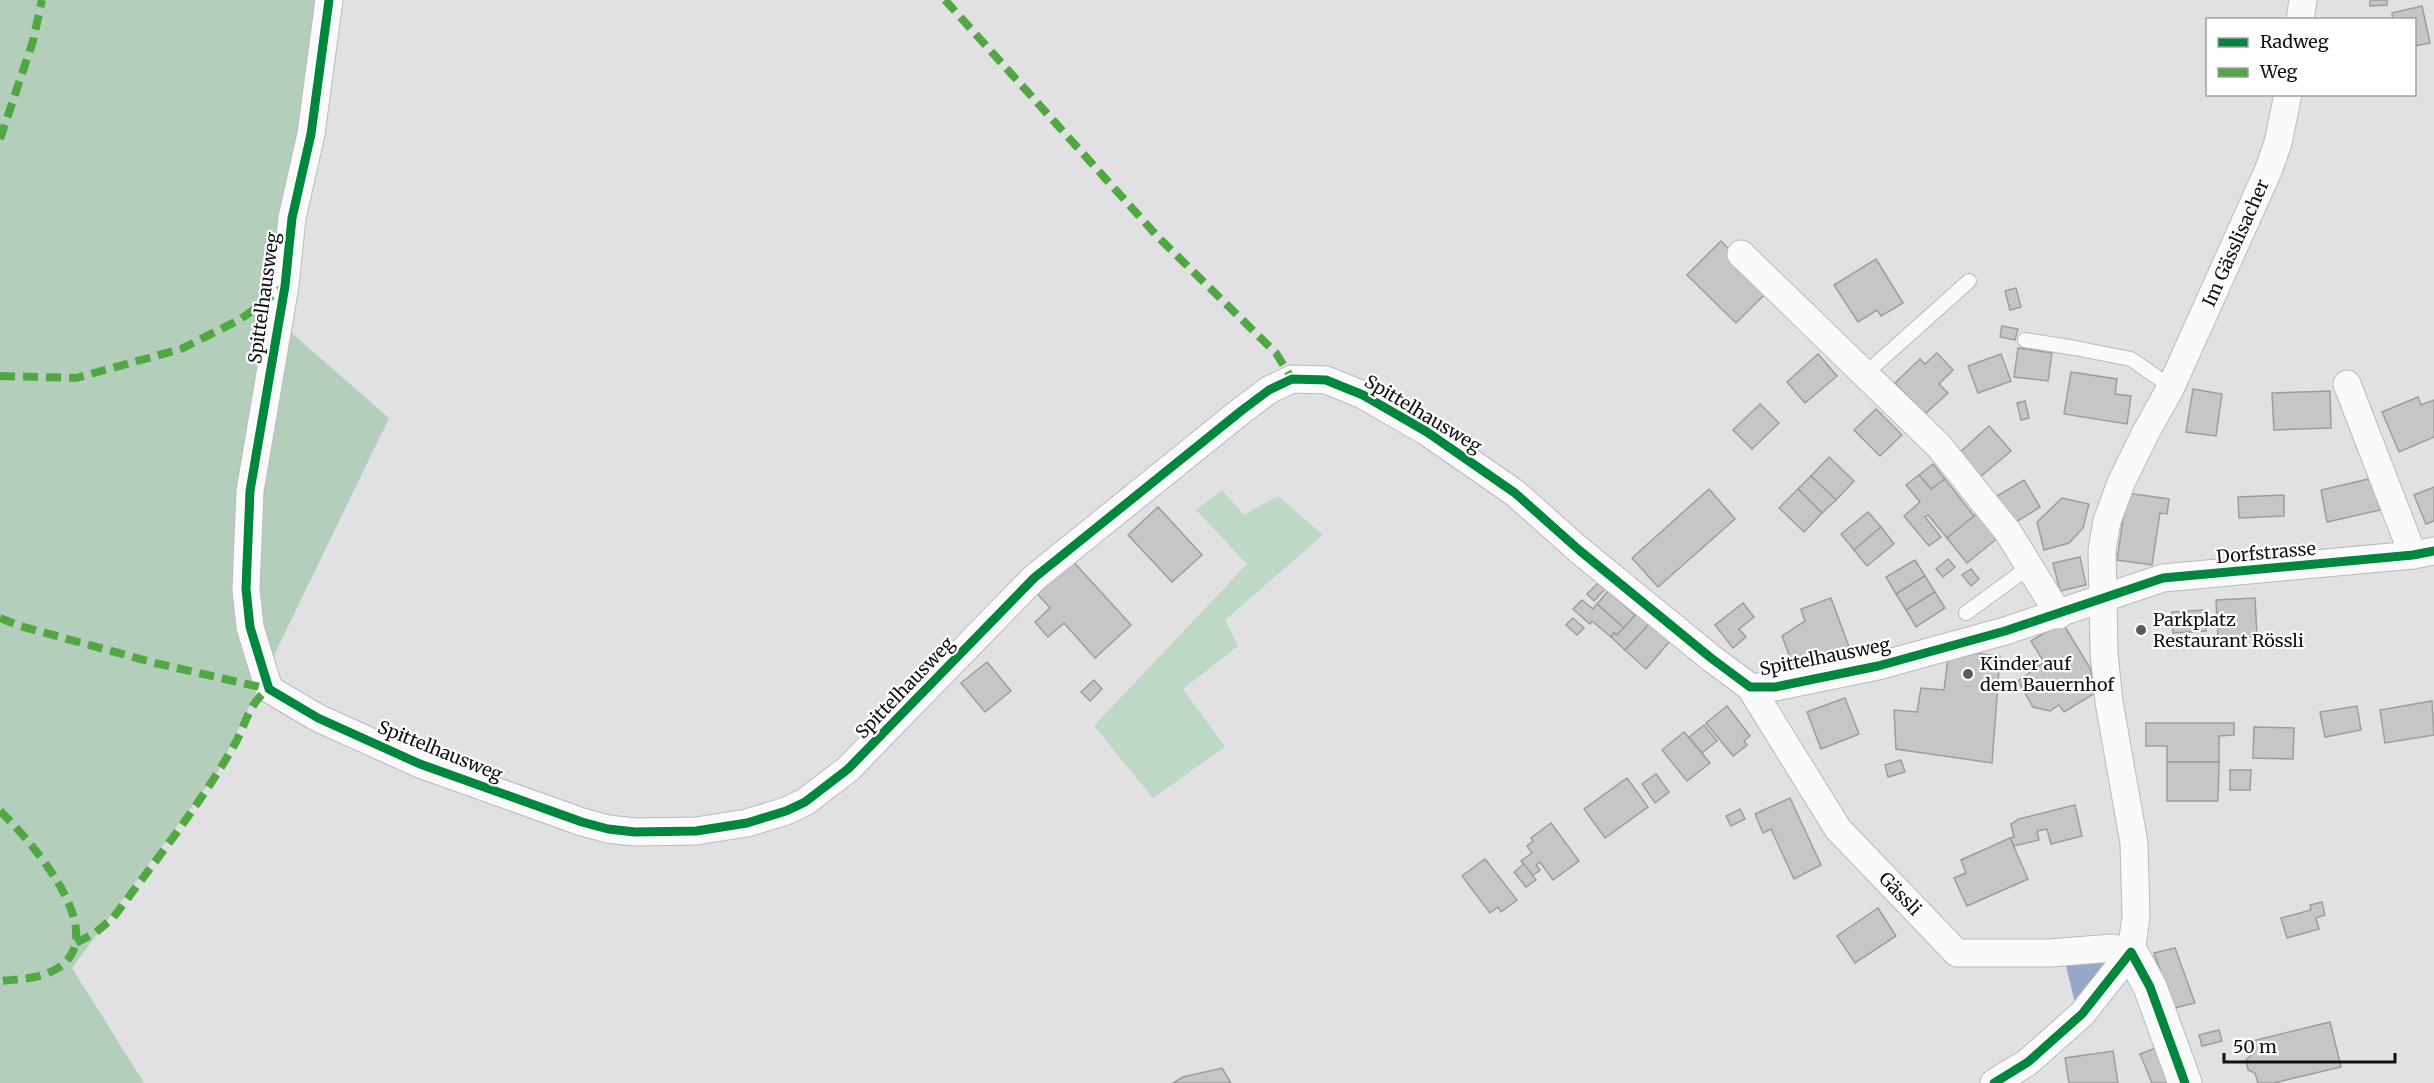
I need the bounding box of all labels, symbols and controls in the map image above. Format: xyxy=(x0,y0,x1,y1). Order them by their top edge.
legend xyxy=(2206,18,2416,96)
text: Radweg xyxy=(2260,30,2329,53)
text: Weg xyxy=(2259,60,2298,83)
street label: Im Gässlisacher xyxy=(2197,175,2274,310)
street label: Spittelhausweg xyxy=(243,231,284,365)
street label: Spittelhausweg xyxy=(1361,370,1486,458)
street label: Dorfstrasse xyxy=(2215,537,2317,568)
place label: Parkplatz Restaurant Rössli xyxy=(2153,608,2304,652)
marker: Parkplatz Restaurant Rössli xyxy=(2134,623,2148,637)
street label: Spittelhausweg xyxy=(850,632,959,743)
street label: Spittelhausweg xyxy=(1758,633,1892,680)
place label: Kinder auf dem Bauernhof xyxy=(1980,652,2115,696)
marker: Kinder auf dem Bauernhof xyxy=(1961,667,1975,681)
street label: Spittelhausweg xyxy=(374,715,506,786)
street label: Gässli xyxy=(1874,867,1927,920)
scale bar xyxy=(2224,1026,2395,1064)
text: 50 m xyxy=(2233,1035,2277,1058)

